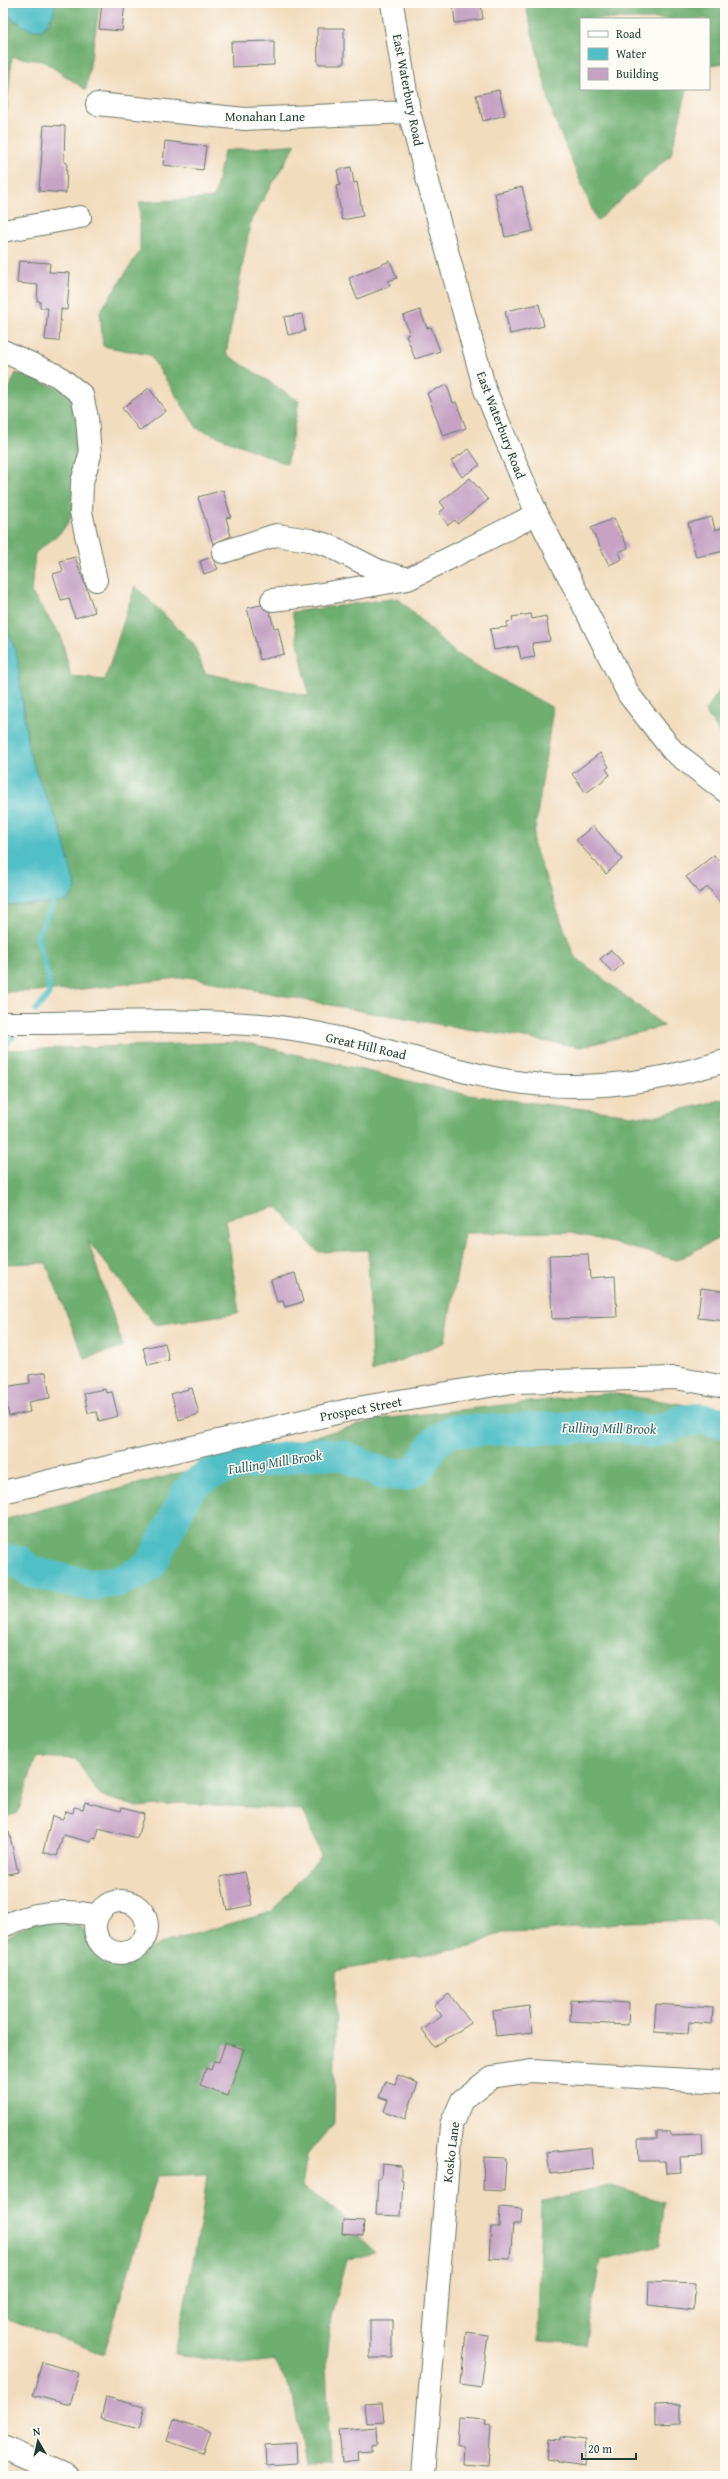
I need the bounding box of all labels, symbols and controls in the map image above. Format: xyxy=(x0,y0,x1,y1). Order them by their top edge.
legend xyxy=(580,18,710,90)
text: Road xyxy=(616,25,642,42)
street label: East Waterbury Road xyxy=(388,32,428,148)
text: Water xyxy=(616,45,646,62)
text: Building xyxy=(616,65,659,82)
street label: Monahan Lane xyxy=(225,107,305,126)
street label: East Waterbury Road xyxy=(472,369,530,482)
street label: Great Hill Road xyxy=(324,1028,408,1065)
street label: Prospect Street xyxy=(318,1392,404,1426)
water label: Fulling Mill Brook xyxy=(561,1417,657,1439)
water label: Fulling Mill Brook xyxy=(226,1445,324,1479)
street label: Kosko Lane xyxy=(438,2120,464,2184)
north arrow xyxy=(18,2421,58,2461)
text: N xyxy=(32,2423,42,2440)
scale bar xyxy=(582,2435,636,2461)
text: 20 m xyxy=(588,2440,612,2457)

